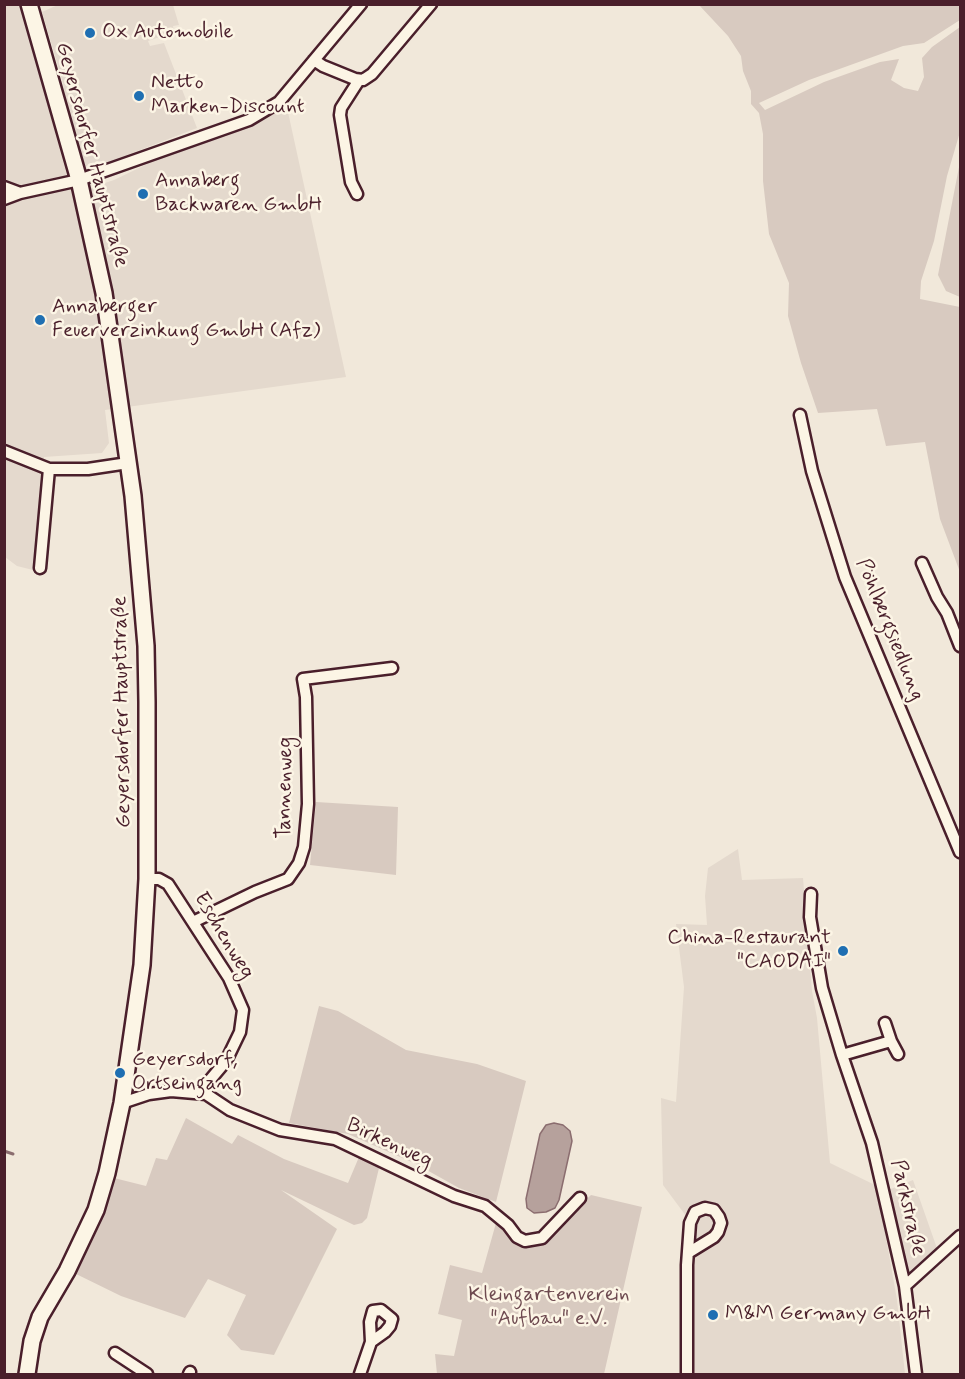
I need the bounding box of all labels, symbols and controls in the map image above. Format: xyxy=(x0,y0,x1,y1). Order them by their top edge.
place label: Ox Automobile xyxy=(102,20,234,46)
marker: Ox Automobile xyxy=(83,26,97,40)
street label: Geyersdorfer Hauptstraße xyxy=(49,40,133,270)
place label: Netto Marken-Discount xyxy=(151,71,305,121)
marker: Netto Marken-Discount xyxy=(132,89,146,103)
place label: Annaberg Backwaren GmbH xyxy=(155,169,322,219)
marker: Annaberg Backwaren GmbH xyxy=(136,187,150,201)
place label: Annaberger Feuerverzinkung GmbH (Afz) xyxy=(52,295,320,345)
marker: Annaberger Feuerverzinkung GmbH (Afz) xyxy=(33,313,47,327)
street label: Pöhlbergsiedlung xyxy=(849,555,929,705)
street label: Geyersdorfer Hauptstraße xyxy=(108,596,138,828)
street label: Tannenweg xyxy=(273,737,299,839)
street label: Eschenweg xyxy=(187,888,259,984)
place label: China-Restaurant "CAODAI" xyxy=(667,926,831,976)
marker: China-Restaurant "CAODAI" xyxy=(836,944,850,958)
place label: Geyersdorf, Ortseingang xyxy=(132,1048,242,1098)
marker: Geyersdorf, Ortseingang xyxy=(113,1066,127,1080)
street label: Birkenweg xyxy=(342,1113,436,1175)
street label: Parkstraße xyxy=(884,1158,930,1258)
park label: Kleingartenverein "Aufbau" e.V. xyxy=(468,1283,630,1333)
place label: M&M Germany GmbH xyxy=(725,1302,931,1328)
marker: M&M Germany GmbH xyxy=(706,1308,720,1322)

